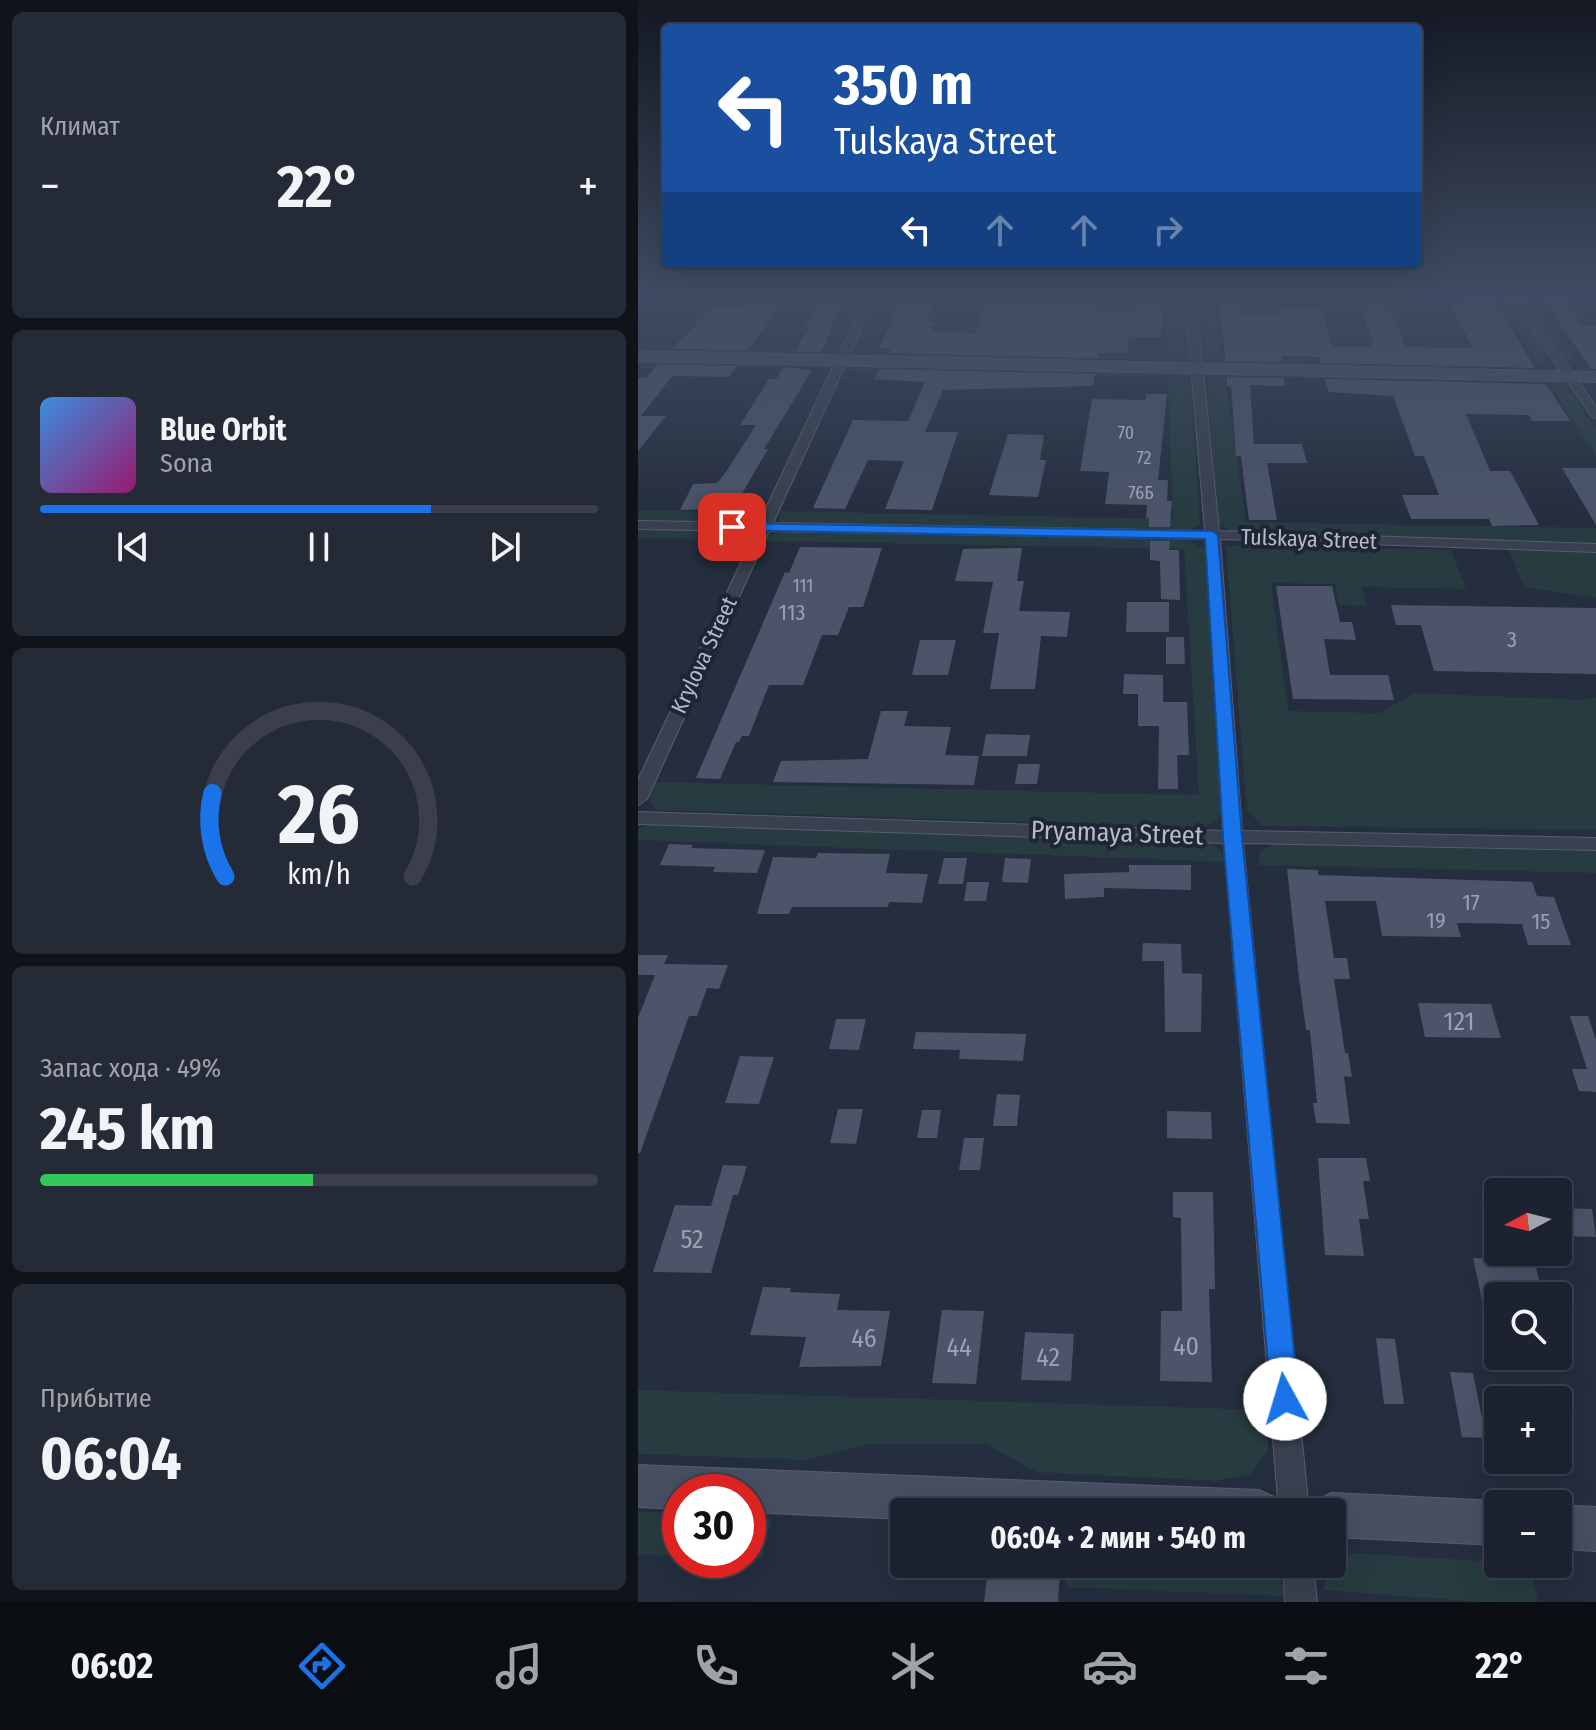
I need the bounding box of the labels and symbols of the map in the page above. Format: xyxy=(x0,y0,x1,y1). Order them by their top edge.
house number: 70 xyxy=(1118,422,1134,444)
house number: 72 xyxy=(1136,447,1152,469)
house number: 76Б xyxy=(1128,482,1154,504)
pin xyxy=(698,493,766,561)
street label: Tulskaya Street xyxy=(1241,523,1378,555)
house number: 111 xyxy=(793,575,813,597)
street label: Krylova Street xyxy=(665,592,743,718)
house number: 113 xyxy=(779,599,805,626)
house number: 3 xyxy=(1507,626,1517,653)
street label: Pryamaya Street xyxy=(1030,814,1204,852)
house number: 17 xyxy=(1462,889,1480,916)
house number: 19 xyxy=(1426,907,1446,934)
house number: 15 xyxy=(1532,908,1550,935)
house number: 121 xyxy=(1443,1006,1475,1037)
north arrow xyxy=(1484,1178,1572,1266)
house number: 52 xyxy=(680,1224,704,1255)
house number: 46 xyxy=(851,1323,877,1354)
house number: 40 xyxy=(1173,1331,1199,1362)
house number: 44 xyxy=(946,1332,972,1363)
house number: 42 xyxy=(1036,1342,1060,1373)
position arrow xyxy=(1243,1357,1327,1441)
speed limit sign: 30 xyxy=(662,1474,766,1578)

